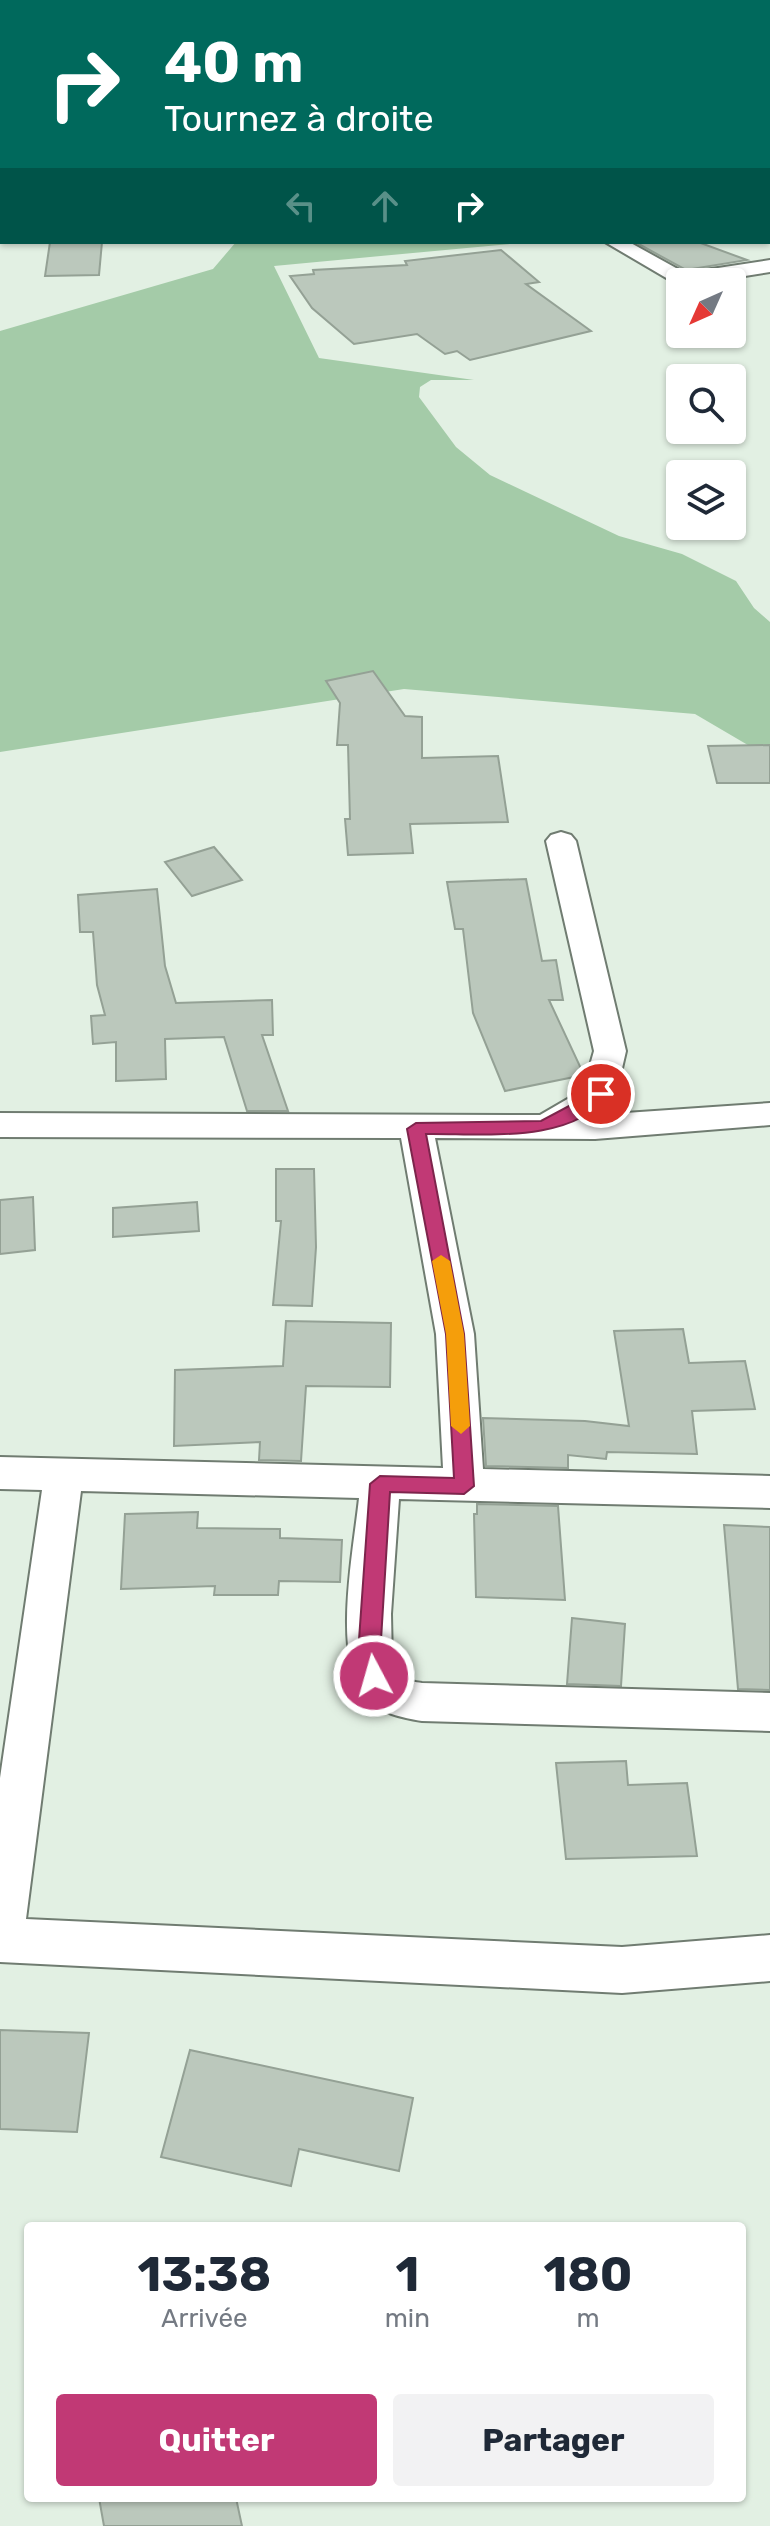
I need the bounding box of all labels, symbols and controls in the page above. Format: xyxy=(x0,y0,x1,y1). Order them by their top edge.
text: 40 m xyxy=(164,30,304,96)
icon: right xyxy=(32,32,136,136)
text: Tournez à droite xyxy=(164,97,434,140)
icon: left xyxy=(279,184,323,228)
icon: ahead xyxy=(363,184,407,228)
icon: right xyxy=(447,184,491,228)
north arrow xyxy=(666,268,746,348)
map controls xyxy=(666,268,746,540)
button: search xyxy=(666,364,746,444)
button: layers xyxy=(666,460,746,540)
pin xyxy=(567,1060,635,1128)
icon: arrive xyxy=(579,1072,623,1116)
position arrow xyxy=(332,1634,416,1718)
text: 13:38 xyxy=(138,2246,271,2303)
text: 1 xyxy=(395,2246,419,2303)
text: 180 xyxy=(543,2246,632,2303)
text: Arrivée xyxy=(161,2303,248,2334)
text: min xyxy=(385,2303,430,2334)
text: m xyxy=(576,2303,600,2334)
button: Quitter xyxy=(56,2394,377,2486)
button: Partager xyxy=(393,2394,714,2486)

